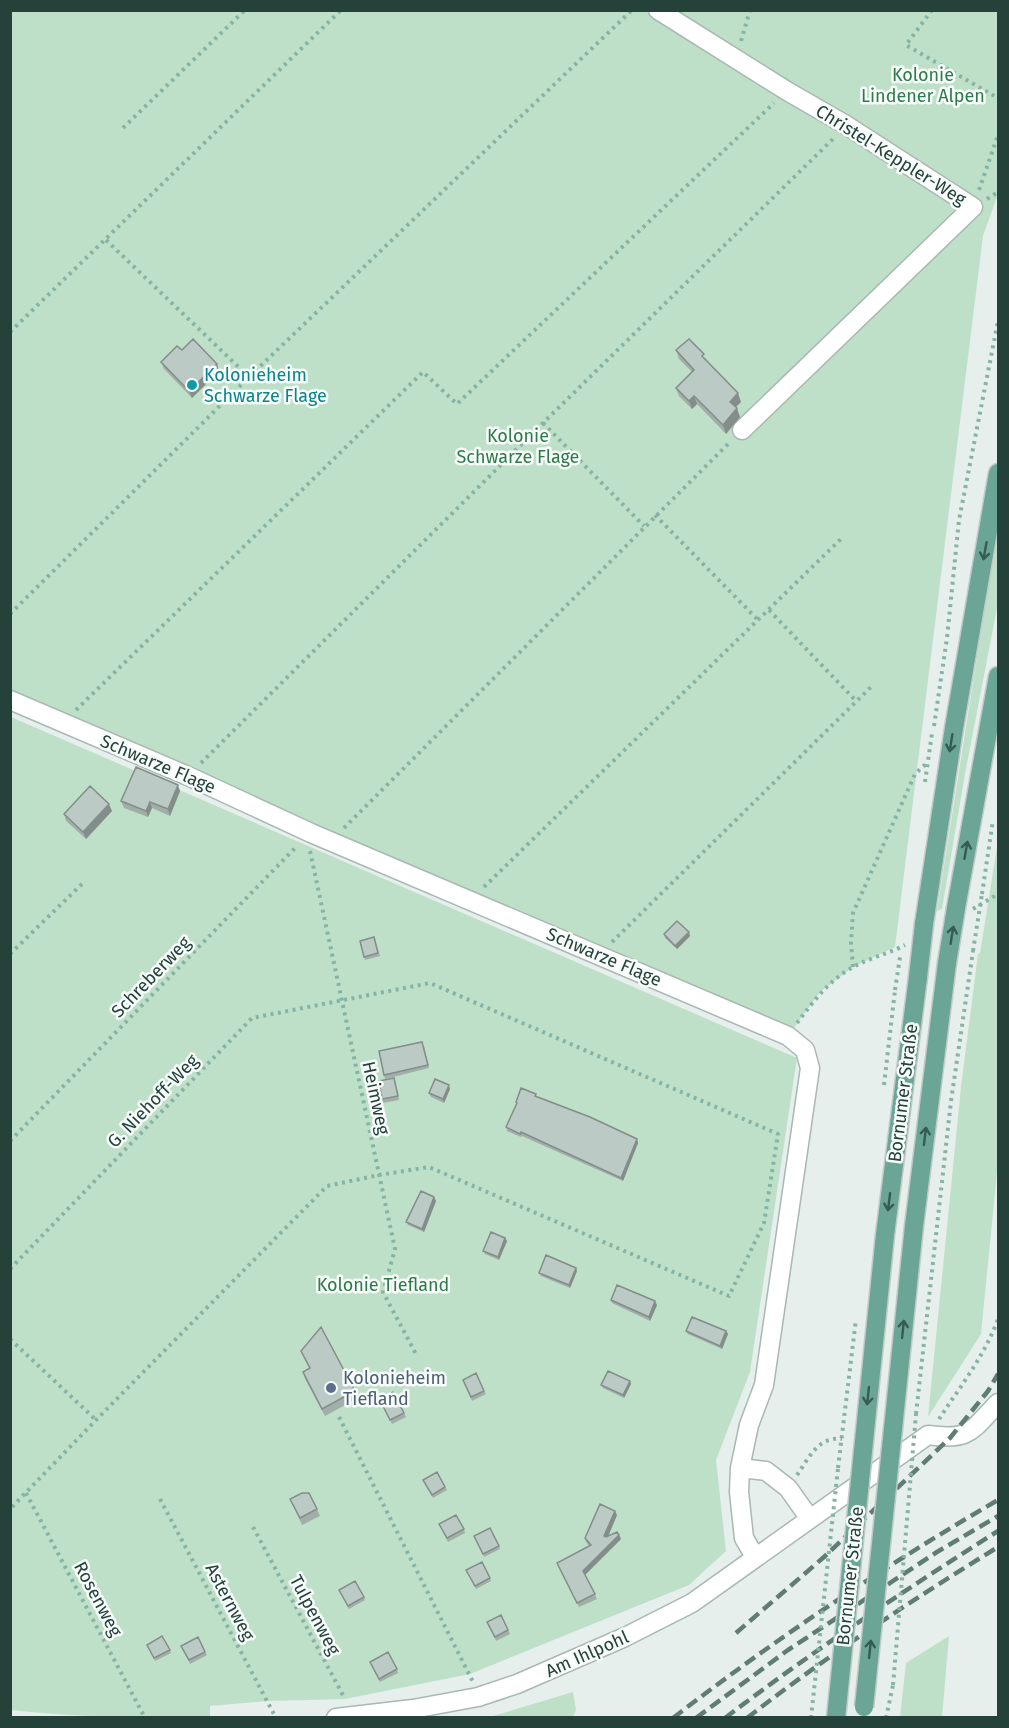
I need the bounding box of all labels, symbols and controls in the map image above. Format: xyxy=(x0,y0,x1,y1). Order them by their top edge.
park label: Kolonie Lindener Alpen xyxy=(861,64,985,107)
street label: Christel-Keppler-Weg xyxy=(812,100,971,211)
place label: Kolonieheim Schwarze Flage xyxy=(204,364,327,407)
marker: Kolonieheim Schwarze Flage xyxy=(185,378,199,392)
park label: Kolonie Schwarze Flage xyxy=(457,425,579,468)
one-way arrow xyxy=(979,541,990,560)
street label: Schwarze Flage xyxy=(97,730,219,798)
one-way arrow xyxy=(946,733,957,753)
one-way arrow xyxy=(961,841,972,860)
street label: Schwarze Flage xyxy=(543,923,665,991)
one-way arrow xyxy=(947,926,958,946)
street label: Schreberweg xyxy=(107,931,196,1022)
street label: Bornumer Straße xyxy=(884,1023,922,1163)
street label: G. Niehoff-Weg xyxy=(103,1049,204,1152)
street label: Heimweg xyxy=(357,1059,395,1137)
one-way arrow xyxy=(920,1126,931,1146)
one-way arrow xyxy=(884,1192,895,1212)
park label: Kolonie Tiefland xyxy=(317,1274,449,1296)
one-way arrow xyxy=(898,1320,909,1340)
place label: Kolonieheim Tiefland xyxy=(343,1367,446,1410)
marker: Kolonieheim Tiefland xyxy=(324,1381,338,1395)
one-way arrow xyxy=(863,1386,874,1405)
street label: Bornumer Straße xyxy=(832,1506,868,1646)
street label: Rosenweg xyxy=(69,1558,127,1641)
street label: Asternweg xyxy=(200,1560,260,1645)
street label: Tulpenweg xyxy=(285,1571,346,1659)
street label: Am Ihlpohl xyxy=(542,1626,632,1682)
one-way arrow xyxy=(865,1640,876,1659)

